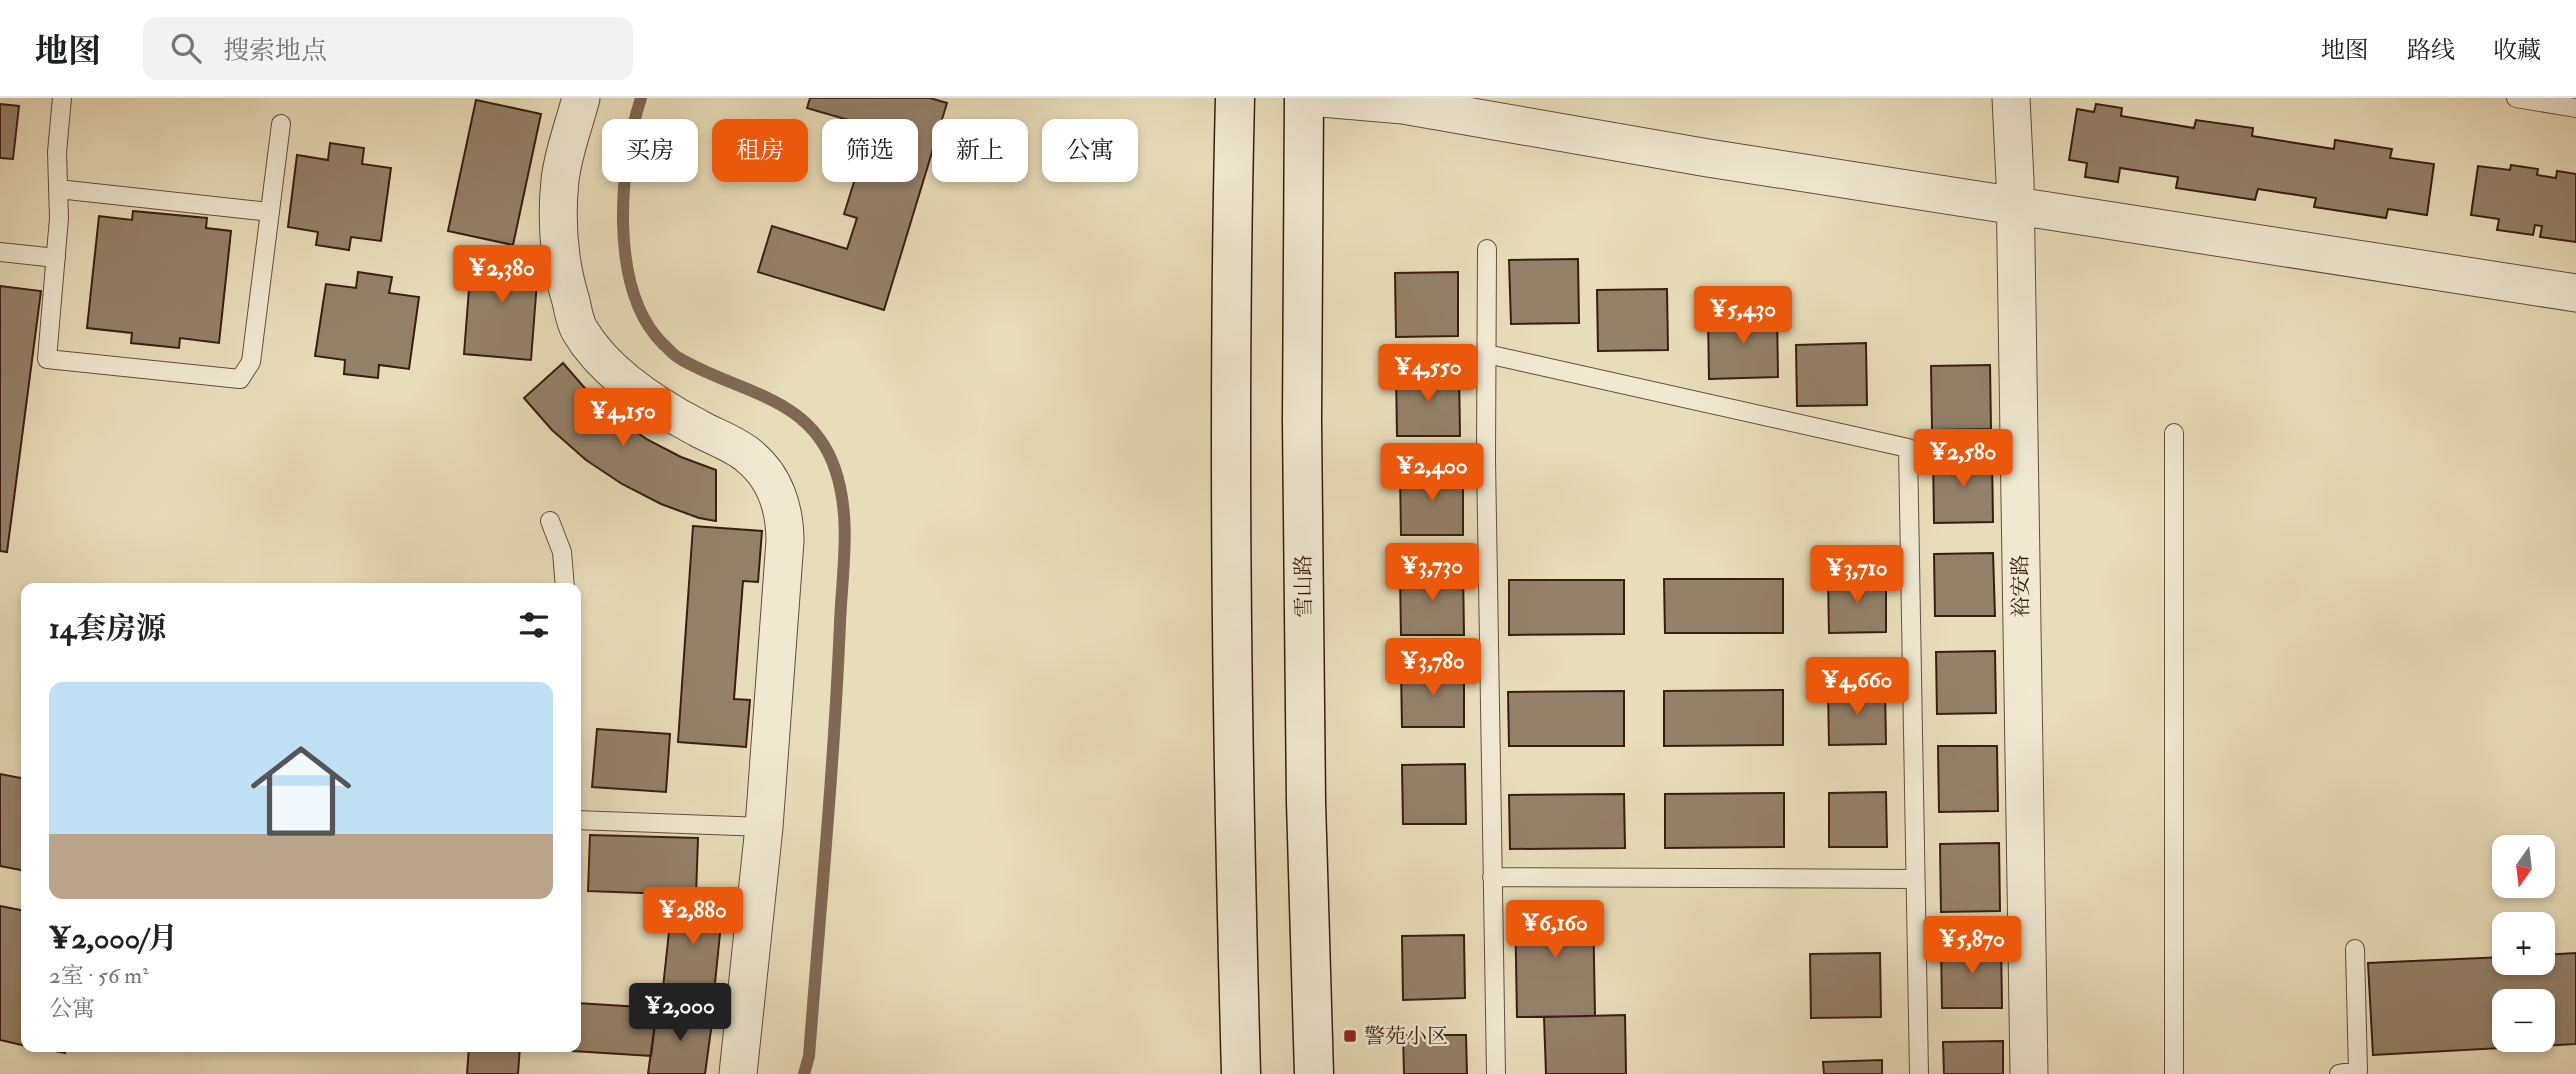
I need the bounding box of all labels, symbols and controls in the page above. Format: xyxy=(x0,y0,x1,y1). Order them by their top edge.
search box xyxy=(143,17,633,80)
icon: search xyxy=(167,29,205,67)
text: 地图 xyxy=(35,31,101,72)
text: 搜索地点 xyxy=(223,35,327,67)
text: 地图 xyxy=(2321,35,2369,66)
text: 路线 xyxy=(2407,35,2455,66)
text: 收藏 xyxy=(2493,35,2541,66)
chip: 买房 xyxy=(602,119,698,182)
chip: 租房 xyxy=(712,119,808,182)
chip: 筛选 xyxy=(822,119,918,182)
chip: 新上 xyxy=(932,119,1028,182)
chip: 公寓 xyxy=(1042,119,1138,182)
pin: ¥2,380 xyxy=(445,246,559,305)
text: ¥2,380 xyxy=(469,253,535,282)
pin: ¥5,430 xyxy=(1686,286,1800,346)
text: ¥5,430 xyxy=(1710,294,1776,323)
pin: ¥4,550 xyxy=(1371,344,1485,404)
text: ¥4,550 xyxy=(1394,352,1462,381)
pin: ¥4,150 xyxy=(566,388,680,448)
text: ¥4,150 xyxy=(590,396,656,425)
pin: ¥2,580 xyxy=(1906,430,2020,489)
text: ¥2,580 xyxy=(1930,437,1996,466)
pin: ¥2,400 xyxy=(1375,444,1489,503)
text: ¥2,400 xyxy=(1397,451,1467,480)
pin: ¥3,730 xyxy=(1375,544,1489,603)
pin: ¥3,710 xyxy=(1800,546,1914,605)
text: ¥3,730 xyxy=(1401,551,1463,580)
text: ¥3,710 xyxy=(1826,553,1888,582)
street label: 雪山路 xyxy=(1290,554,1318,618)
street label: 裕安路 xyxy=(2007,554,2035,618)
icon: filters xyxy=(515,606,553,644)
text: 14套房源 xyxy=(49,610,166,647)
pin: ¥3,780 xyxy=(1376,638,1490,698)
text: ¥3,780 xyxy=(1401,646,1465,675)
pin: ¥4,660 xyxy=(1800,658,1914,717)
text: ¥4,660 xyxy=(1822,665,1892,694)
icon: home xyxy=(238,728,364,854)
north arrow xyxy=(2492,835,2555,898)
map controls xyxy=(2492,835,2555,1052)
pin: ¥2,880 xyxy=(636,888,750,947)
text: ¥2,880 xyxy=(659,895,727,924)
pin: ¥6,160 xyxy=(1498,900,1612,960)
text: ¥6,160 xyxy=(1522,908,1588,937)
button: + xyxy=(2492,912,2555,975)
pin: ¥5,870 xyxy=(1915,916,2029,976)
text: ¥2,000/月 xyxy=(49,920,178,957)
text: ¥5,870 xyxy=(1939,924,2005,953)
text: 2室 · 56 m² xyxy=(49,961,149,990)
pin: ¥2,000 xyxy=(623,984,737,1043)
button: − xyxy=(2492,989,2555,1052)
text: ¥2,000 xyxy=(645,991,715,1020)
text: 公寓 xyxy=(49,994,95,1023)
place label: 警苑小区 xyxy=(1364,1023,1448,1050)
marker: 警苑小区 xyxy=(1342,1028,1358,1044)

